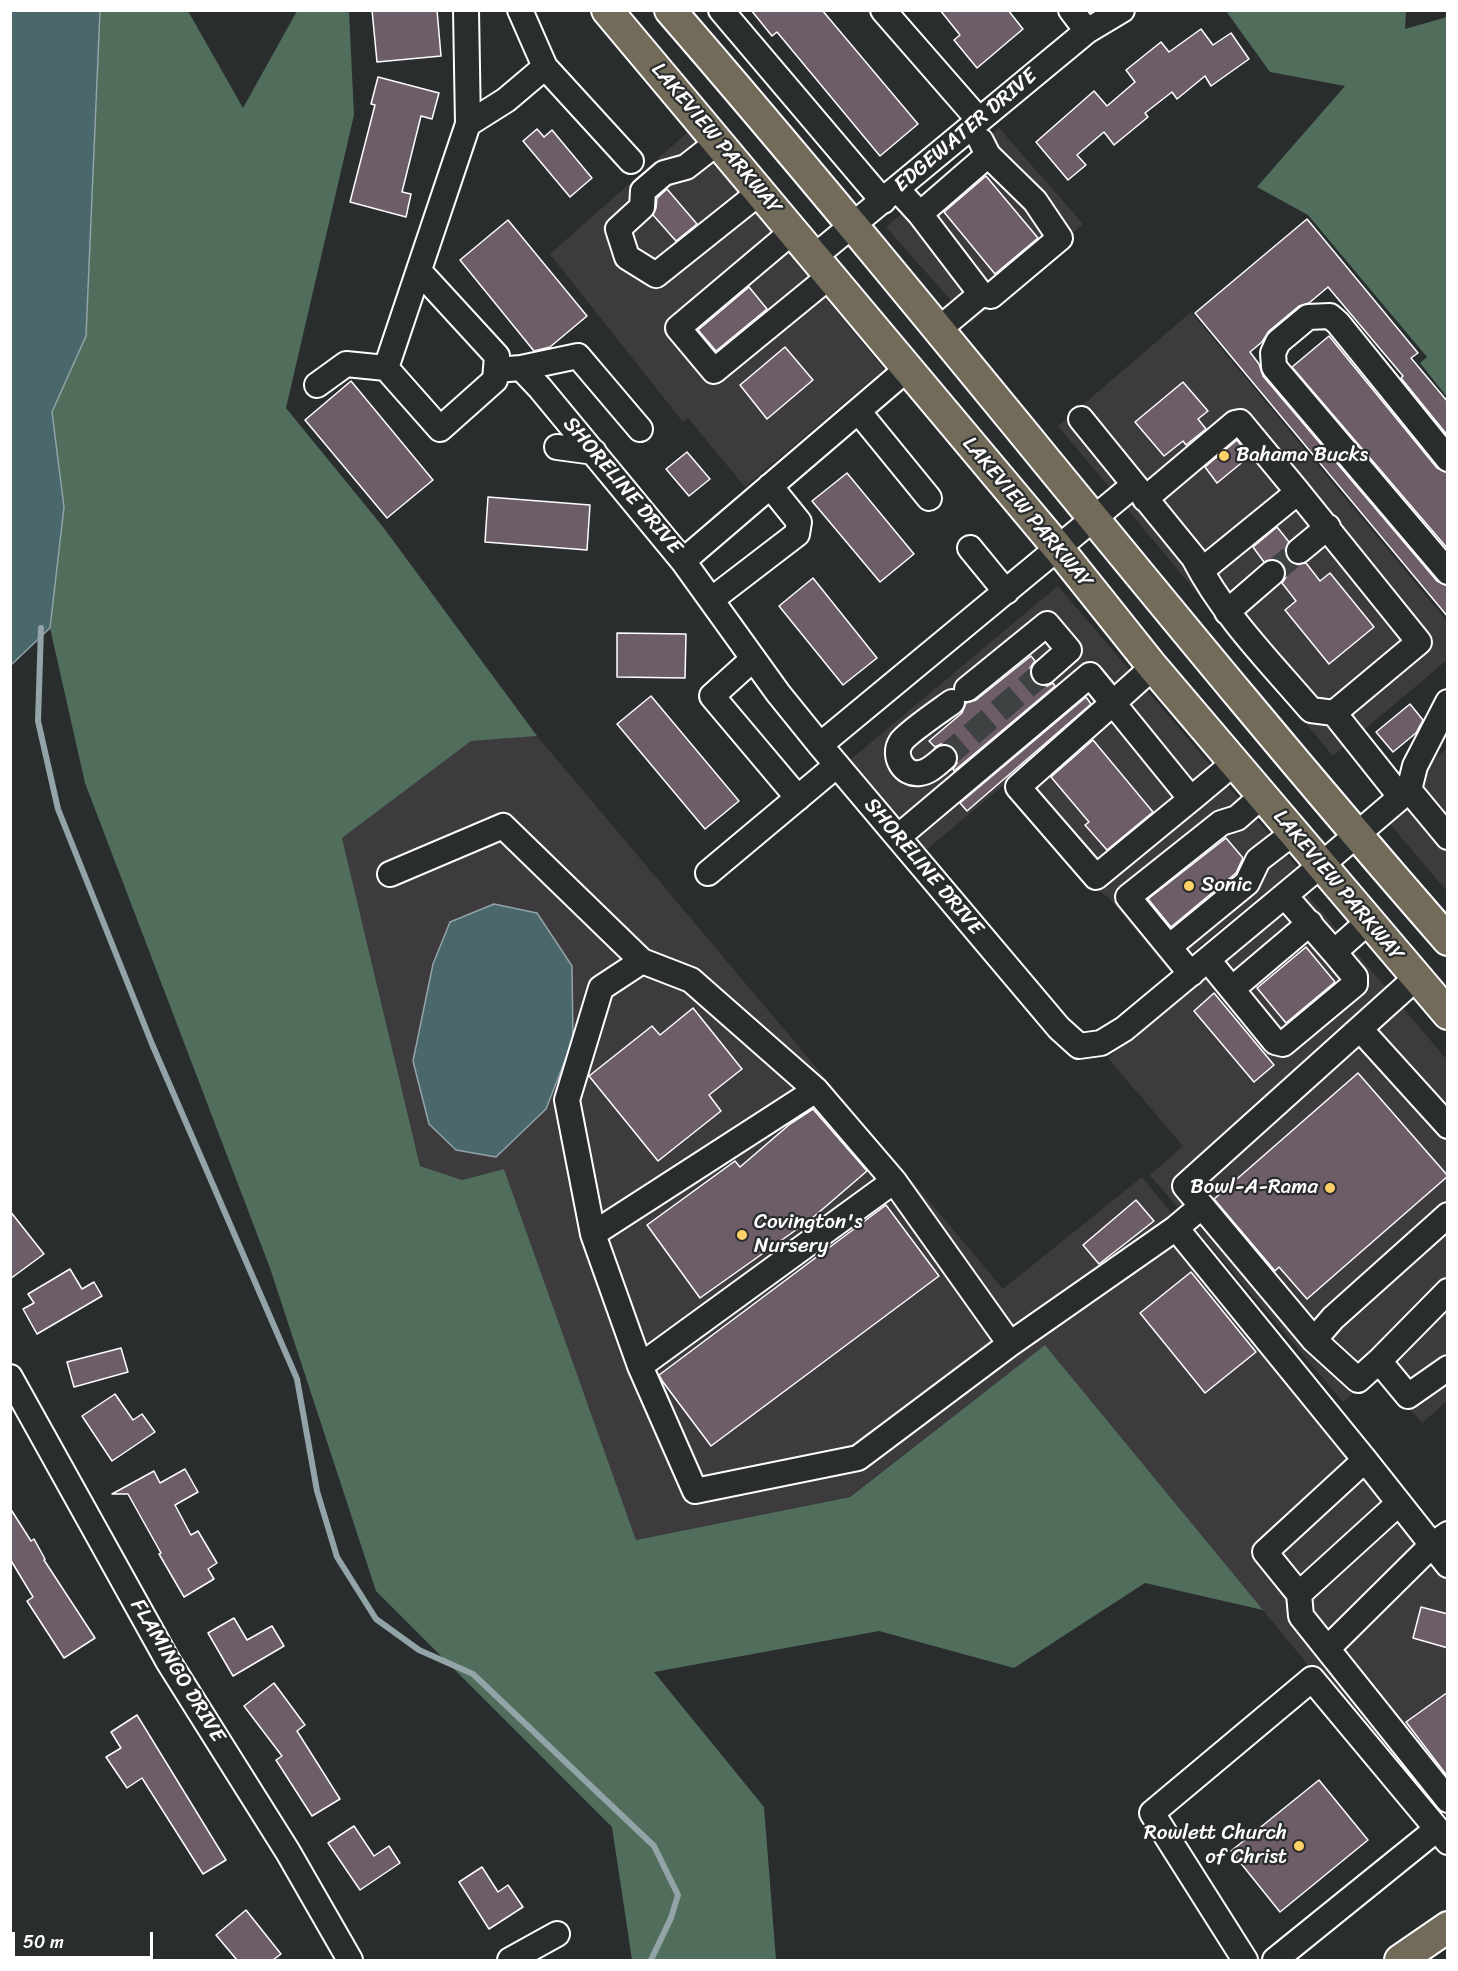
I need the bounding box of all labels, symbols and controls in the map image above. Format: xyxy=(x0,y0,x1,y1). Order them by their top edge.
street label: LAKEVIEW PARKWAY xyxy=(645,58,787,220)
street label: EDGEWATER DRIVE xyxy=(889,64,1043,198)
street label: SHORELINE DRIVE xyxy=(557,412,687,560)
street label: LAKEVIEW PARKWAY xyxy=(956,432,1098,594)
place label: Bahama Bucks xyxy=(1236,443,1368,469)
marker: Bahama Bucks xyxy=(1217,449,1231,463)
street label: SHORELINE DRIVE xyxy=(858,793,988,941)
street label: LAKEVIEW PARKWAY xyxy=(1267,805,1409,967)
place label: Sonic xyxy=(1201,873,1252,899)
marker: Sonic xyxy=(1182,879,1196,893)
place label: Bowl-A-Rama xyxy=(1190,1175,1318,1201)
marker: Bowl-A-Rama xyxy=(1323,1181,1337,1195)
place label: Covington's Nursery xyxy=(754,1210,863,1260)
marker: Covington's Nursery xyxy=(735,1228,749,1242)
street label: FLAMINGO DRIVE xyxy=(124,1595,230,1747)
place label: Rowlett Church of Christ xyxy=(1144,1821,1287,1871)
marker: Rowlett Church of Christ xyxy=(1292,1839,1306,1853)
scale bar xyxy=(15,1920,156,1958)
text: 50 m xyxy=(23,1926,64,1958)

